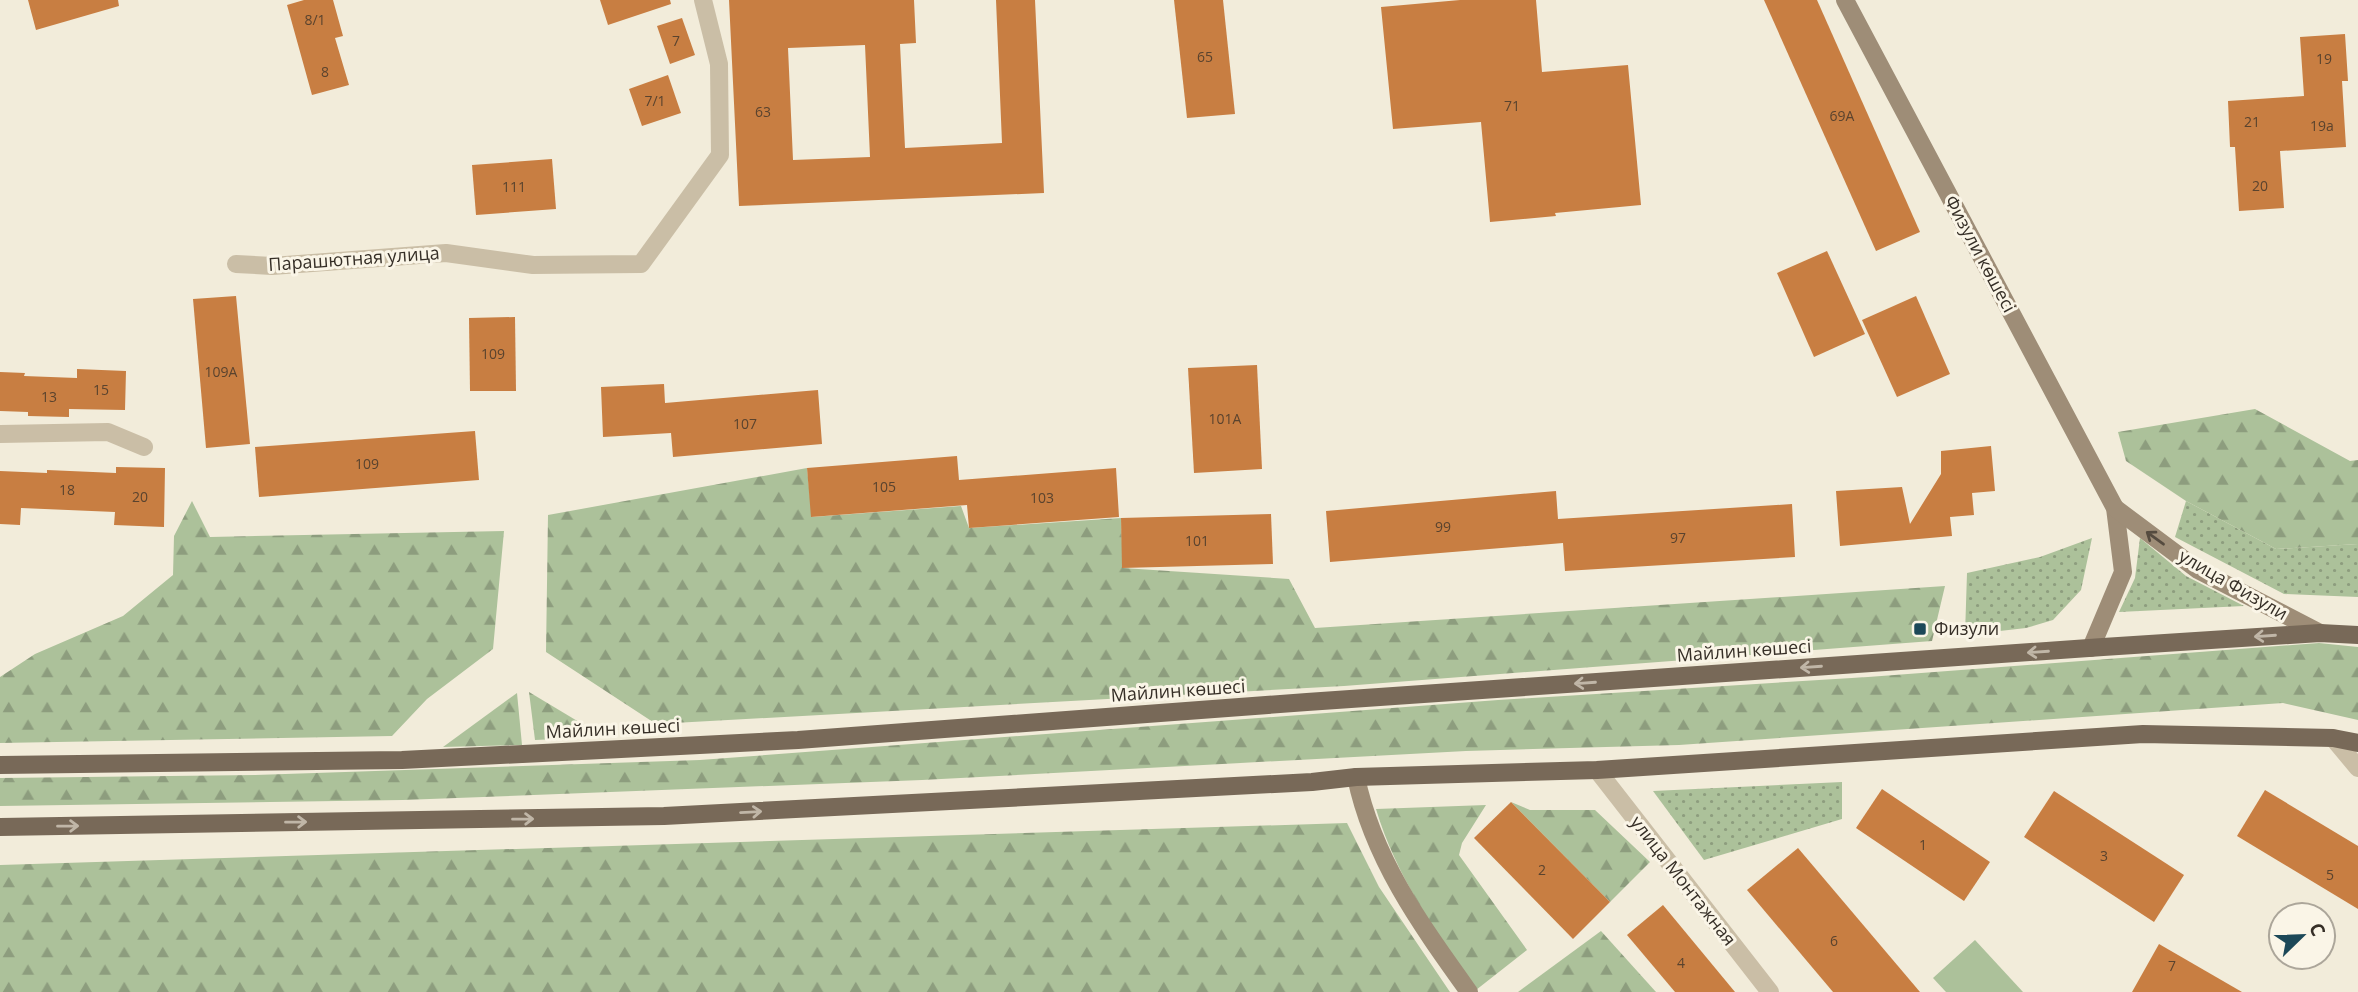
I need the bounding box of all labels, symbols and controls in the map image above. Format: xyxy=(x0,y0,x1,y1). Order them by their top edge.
house number: 8/1 xyxy=(304,10,326,29)
house number: 7 xyxy=(672,31,680,50)
house number: 65 xyxy=(1197,47,1213,66)
house number: 19 xyxy=(2316,49,2332,68)
house number: 8 xyxy=(321,62,329,81)
house number: 7/1 xyxy=(644,91,666,110)
house number: 71 xyxy=(1504,96,1520,115)
house number: 63 xyxy=(755,102,771,121)
house number: 69А xyxy=(1830,106,1855,125)
house number: 21 xyxy=(2244,112,2260,131)
house number: 19а xyxy=(2310,116,2334,135)
house number: 20 xyxy=(2252,176,2268,195)
house number: 111 xyxy=(502,177,526,196)
street label: Физули көшесі xyxy=(1940,191,2022,316)
street label: Парашютная улица xyxy=(267,240,440,276)
house number: 109 xyxy=(481,344,505,363)
house number: 109А xyxy=(205,362,238,381)
house number: 15 xyxy=(93,380,109,399)
house number: 13 xyxy=(41,387,57,406)
house number: 101А xyxy=(1209,409,1242,428)
house number: 107 xyxy=(733,414,757,433)
house number: 109 xyxy=(355,454,379,473)
house number: 105 xyxy=(872,477,896,496)
house number: 18 xyxy=(59,480,75,499)
house number: 20 xyxy=(132,487,148,506)
house number: 103 xyxy=(1030,488,1054,507)
house number: 99 xyxy=(1435,517,1451,536)
house number: 97 xyxy=(1670,528,1686,547)
one-way arrow xyxy=(2146,530,2165,545)
house number: 101 xyxy=(1185,531,1209,550)
street label: улица Физули xyxy=(2175,543,2292,625)
place label: Физули xyxy=(1934,616,1999,640)
marker: Физули xyxy=(1912,621,1928,637)
one-way arrow xyxy=(2254,630,2277,643)
street label: Майлин көшесі xyxy=(1676,633,1812,667)
one-way arrow xyxy=(2027,645,2050,658)
one-way arrow xyxy=(1801,661,1823,674)
street label: Майлин көшесі xyxy=(1110,673,1246,707)
one-way arrow xyxy=(1574,677,1596,690)
street label: Майлин көшесі xyxy=(545,712,681,744)
one-way arrow xyxy=(739,805,762,818)
street label: улица Монтажная xyxy=(1626,811,1742,950)
one-way arrow xyxy=(511,812,534,825)
one-way arrow xyxy=(284,816,307,829)
one-way arrow xyxy=(56,819,79,833)
house number: 1 xyxy=(1919,835,1927,854)
house number: 3 xyxy=(2100,846,2108,865)
house number: 2 xyxy=(1538,860,1546,879)
house number: 5 xyxy=(2326,865,2334,884)
north arrow xyxy=(2267,901,2337,971)
text: С xyxy=(2303,919,2332,940)
house number: 6 xyxy=(1830,931,1838,950)
house number: 4 xyxy=(1677,953,1685,972)
house number: 7 xyxy=(2168,956,2176,975)

